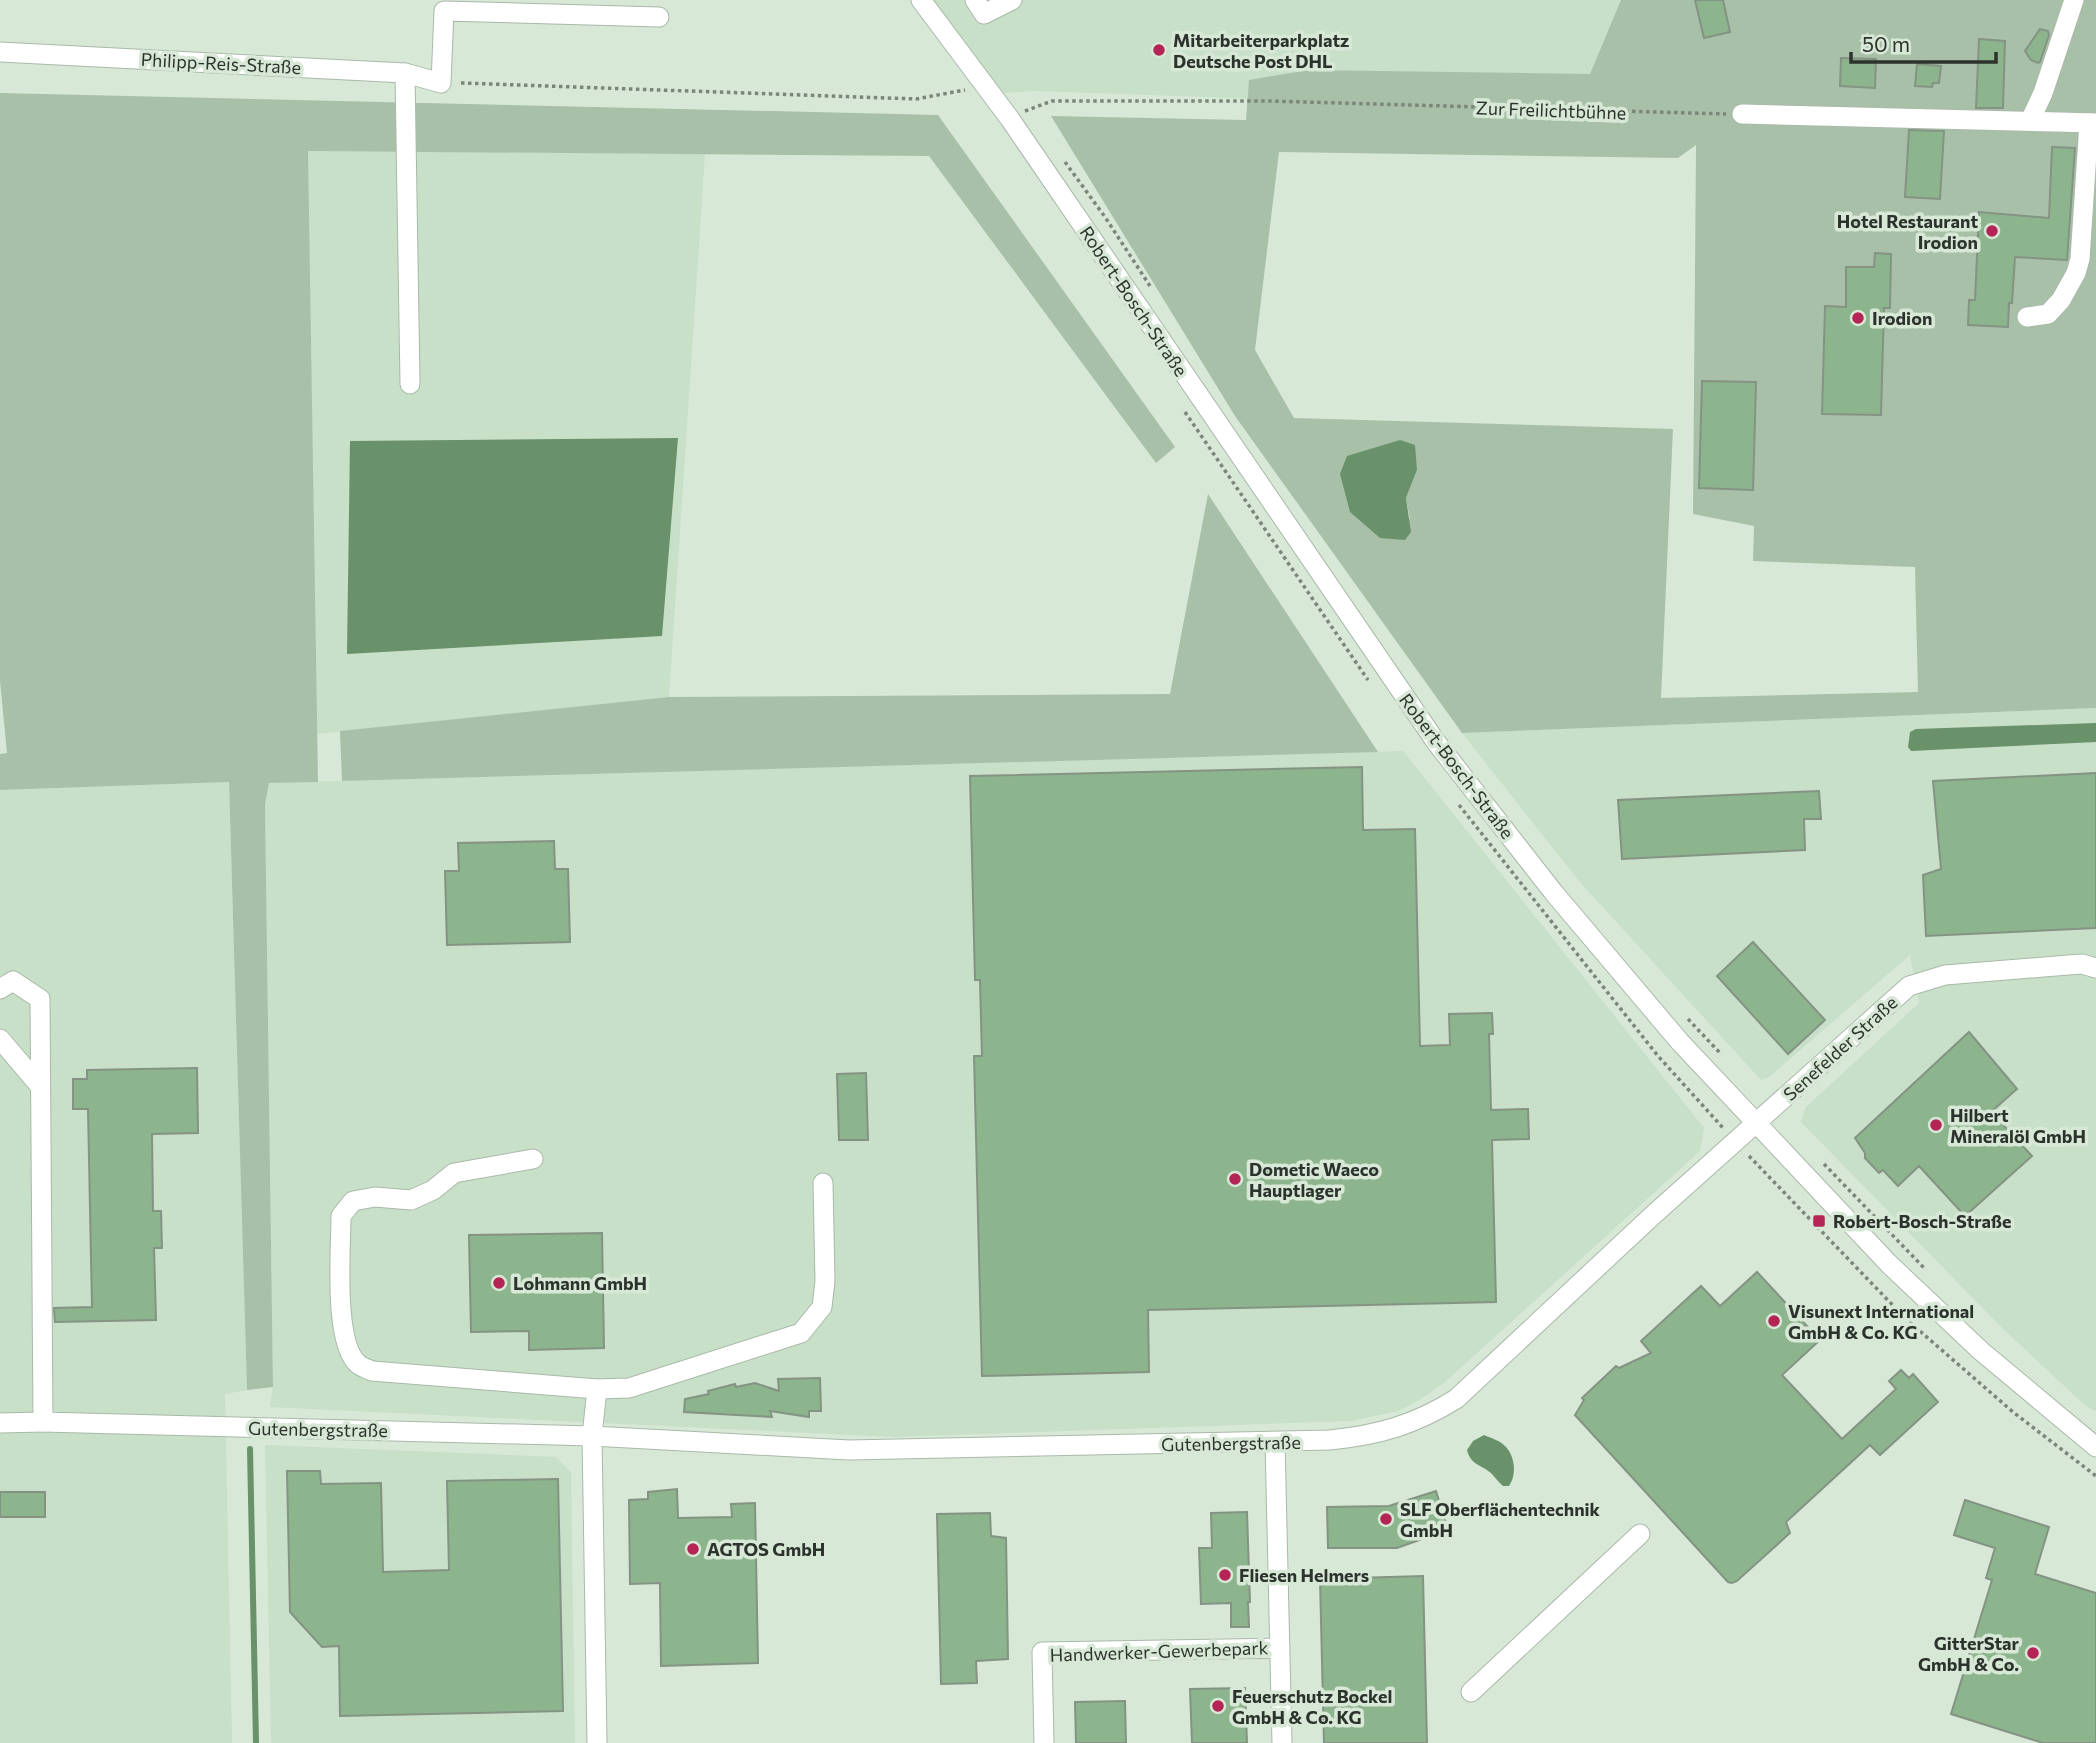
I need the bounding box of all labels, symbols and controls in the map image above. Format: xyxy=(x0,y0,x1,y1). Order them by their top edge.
scale bar xyxy=(1851,21,1996,65)
place label: Mitarbeiterparkplatz Deutsche Post DHL xyxy=(1173,29,1349,72)
text: 50 m xyxy=(1862,31,1910,56)
marker: Mitarbeiterparkplatz Deutsche Post DHL xyxy=(1151,42,1167,58)
street label: Philipp-Reis-Straße xyxy=(140,48,302,78)
street label: Zur Freilichtbühne xyxy=(1475,96,1627,124)
place label: Hotel Restaurant Irodion xyxy=(1837,210,1978,253)
street label: Robert-Bosch-Straße xyxy=(1076,222,1192,380)
marker: Hotel Restaurant Irodion xyxy=(1984,223,2000,239)
place label: Irodion xyxy=(1872,307,1932,329)
marker: Irodion xyxy=(1850,310,1866,326)
street label: Robert-Bosch-Straße xyxy=(1395,689,1519,843)
street label: Senefelder Straße xyxy=(1779,991,1901,1105)
place label: Hilbert Mineralöl GmbH xyxy=(1950,1104,2086,1147)
marker: Hilbert Mineralöl GmbH xyxy=(1928,1117,1944,1133)
place label: Dometic Waeco Hauptlager xyxy=(1249,1158,1379,1201)
marker: Dometic Waeco Hauptlager xyxy=(1227,1171,1243,1187)
place label: Robert-Bosch-Straße xyxy=(1833,1210,2012,1232)
marker: Robert-Bosch-Straße xyxy=(1811,1213,1827,1229)
place label: Lohmann GmbH xyxy=(513,1272,647,1294)
marker: Lohmann GmbH xyxy=(491,1275,507,1291)
place label: Visunext International GmbH & Co. KG xyxy=(1788,1300,1974,1343)
marker: Visunext International GmbH & Co. KG xyxy=(1766,1313,1782,1329)
street label: Gutenbergstraße xyxy=(248,1417,388,1441)
street label: Gutenbergstraße xyxy=(1161,1431,1301,1455)
place label: SLF Oberflächentechnik GmbH xyxy=(1400,1498,1601,1541)
marker: SLF Oberflächentechnik GmbH xyxy=(1378,1511,1394,1527)
place label: AGTOS GmbH xyxy=(707,1538,825,1560)
marker: AGTOS GmbH xyxy=(685,1541,701,1557)
place label: Fliesen Helmers xyxy=(1239,1564,1369,1586)
marker: Fliesen Helmers xyxy=(1217,1567,1233,1583)
place label: GitterStar GmbH & Co. xyxy=(1918,1632,2020,1675)
street label: Handwerker-Gewerbepark xyxy=(1049,1636,1269,1666)
marker: GitterStar GmbH & Co. xyxy=(2025,1645,2041,1661)
place label: Feuerschutz Bockel GmbH & Co. KG xyxy=(1232,1685,1392,1728)
marker: Feuerschutz Bockel GmbH & Co. KG xyxy=(1210,1698,1226,1714)

